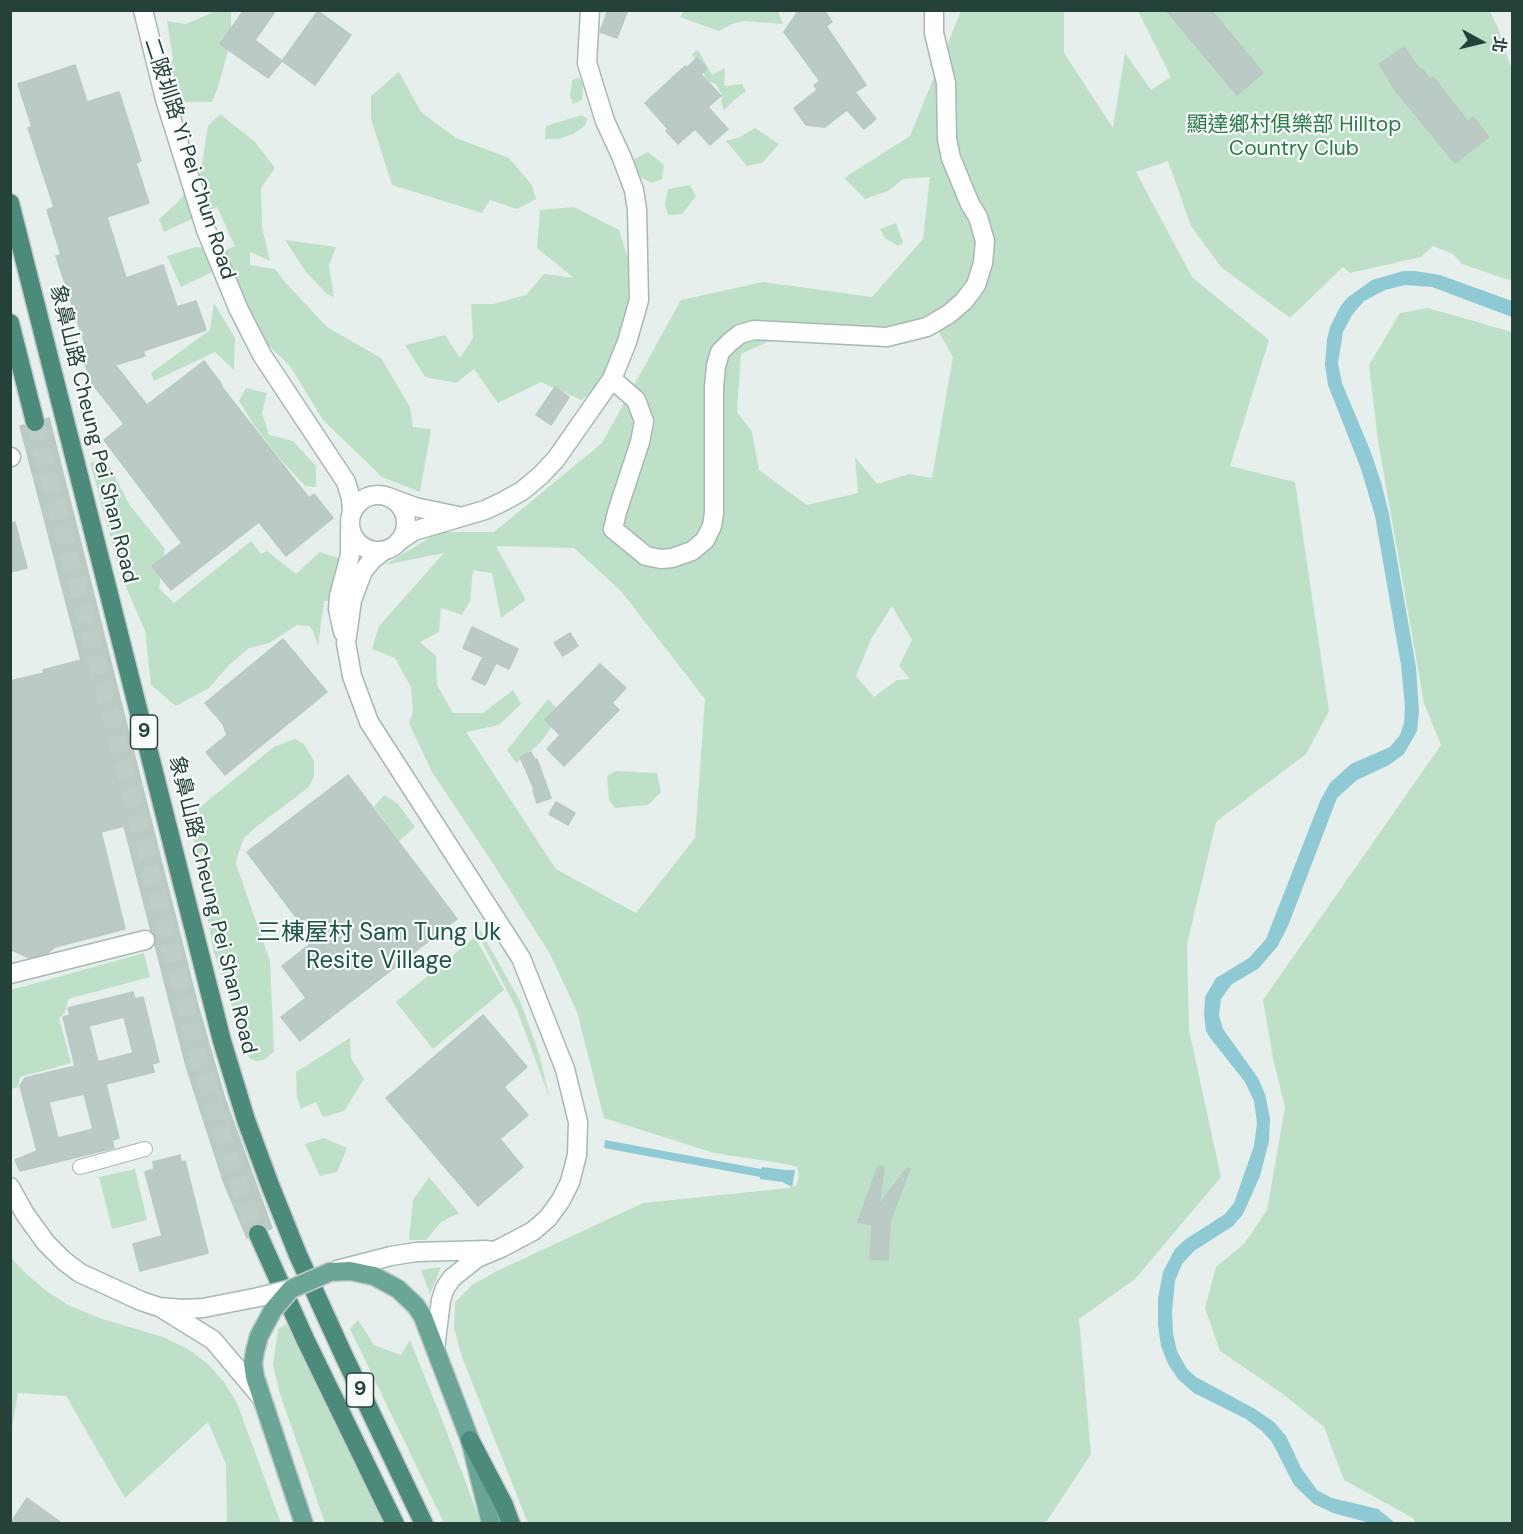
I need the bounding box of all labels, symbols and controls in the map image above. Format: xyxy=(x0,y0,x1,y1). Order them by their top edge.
north arrow xyxy=(1451,12,1511,72)
street label: 二陂圳路 Yi Pei Chun Road xyxy=(138,35,240,283)
text: 北 xyxy=(1488,35,1511,54)
park label: 顯達鄉村俱樂部 Hilltop Country Club xyxy=(1187,112,1401,162)
street label: 象鼻山路 Cheung Pei Shan Road xyxy=(44,282,142,586)
road number: 9 xyxy=(130,715,158,749)
street label: 象鼻山路 Cheung Pei Shan Road xyxy=(163,753,261,1057)
district label: 三棟屋村 Sam Tung Uk Resite Village xyxy=(257,920,501,976)
road number: 9 xyxy=(346,1373,374,1407)

